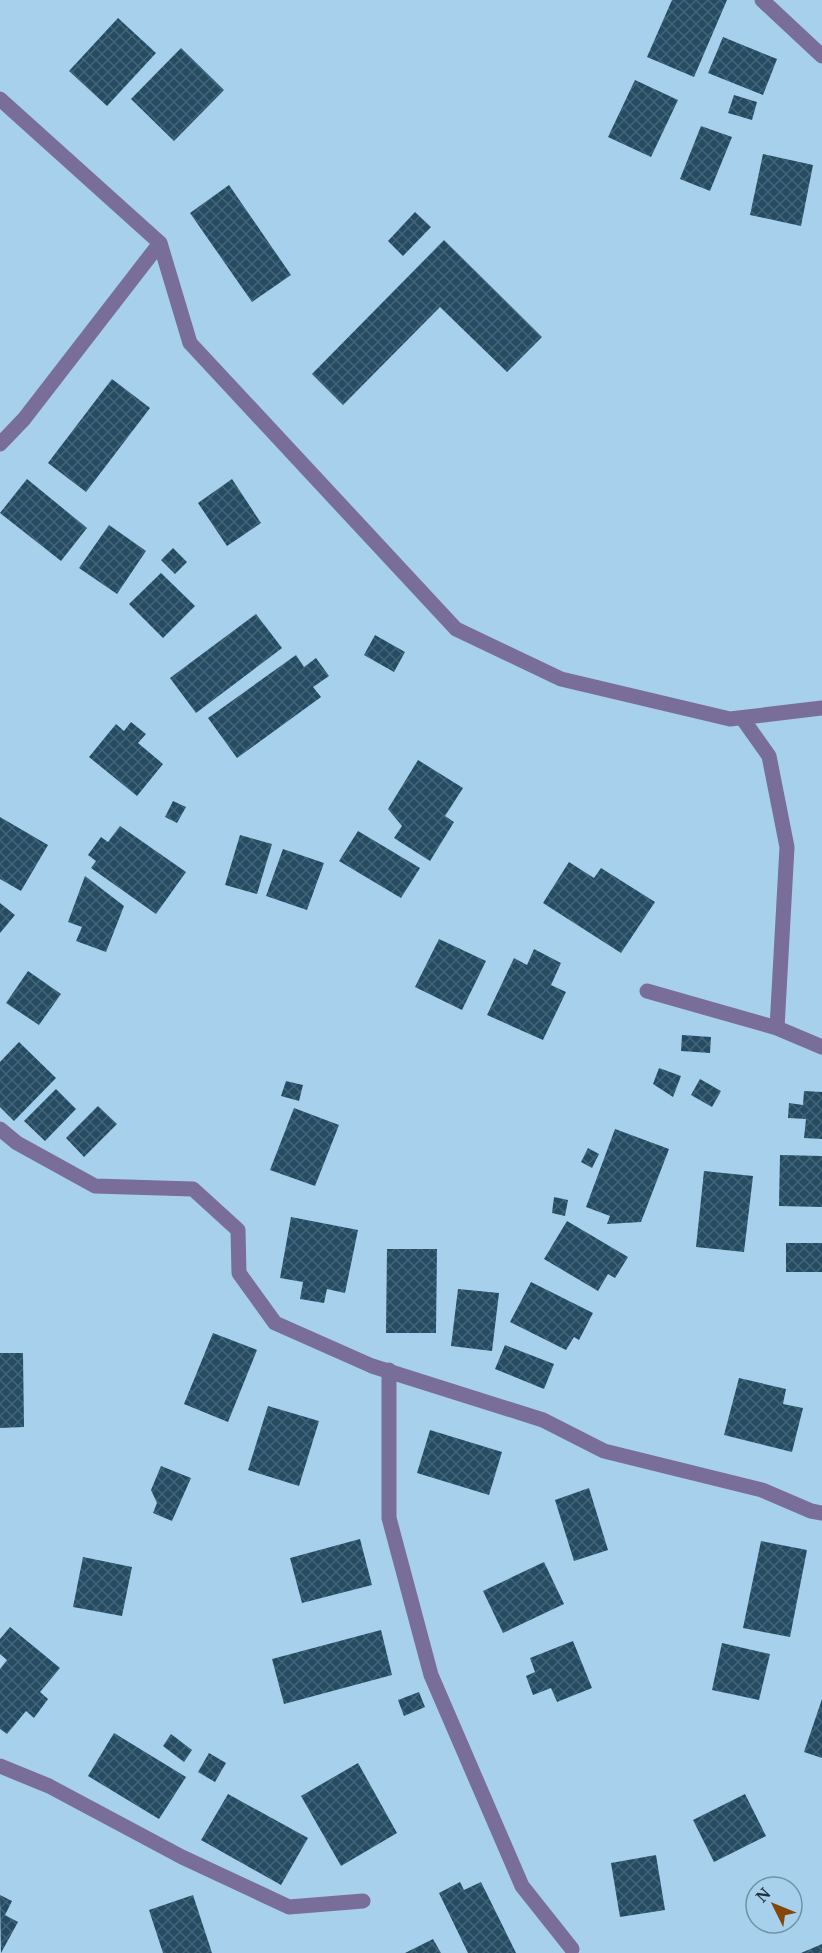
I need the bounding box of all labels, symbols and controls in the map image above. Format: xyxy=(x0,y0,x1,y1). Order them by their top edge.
north arrow xyxy=(744,1875,804,1935)
text: N xyxy=(751,1882,776,1907)

